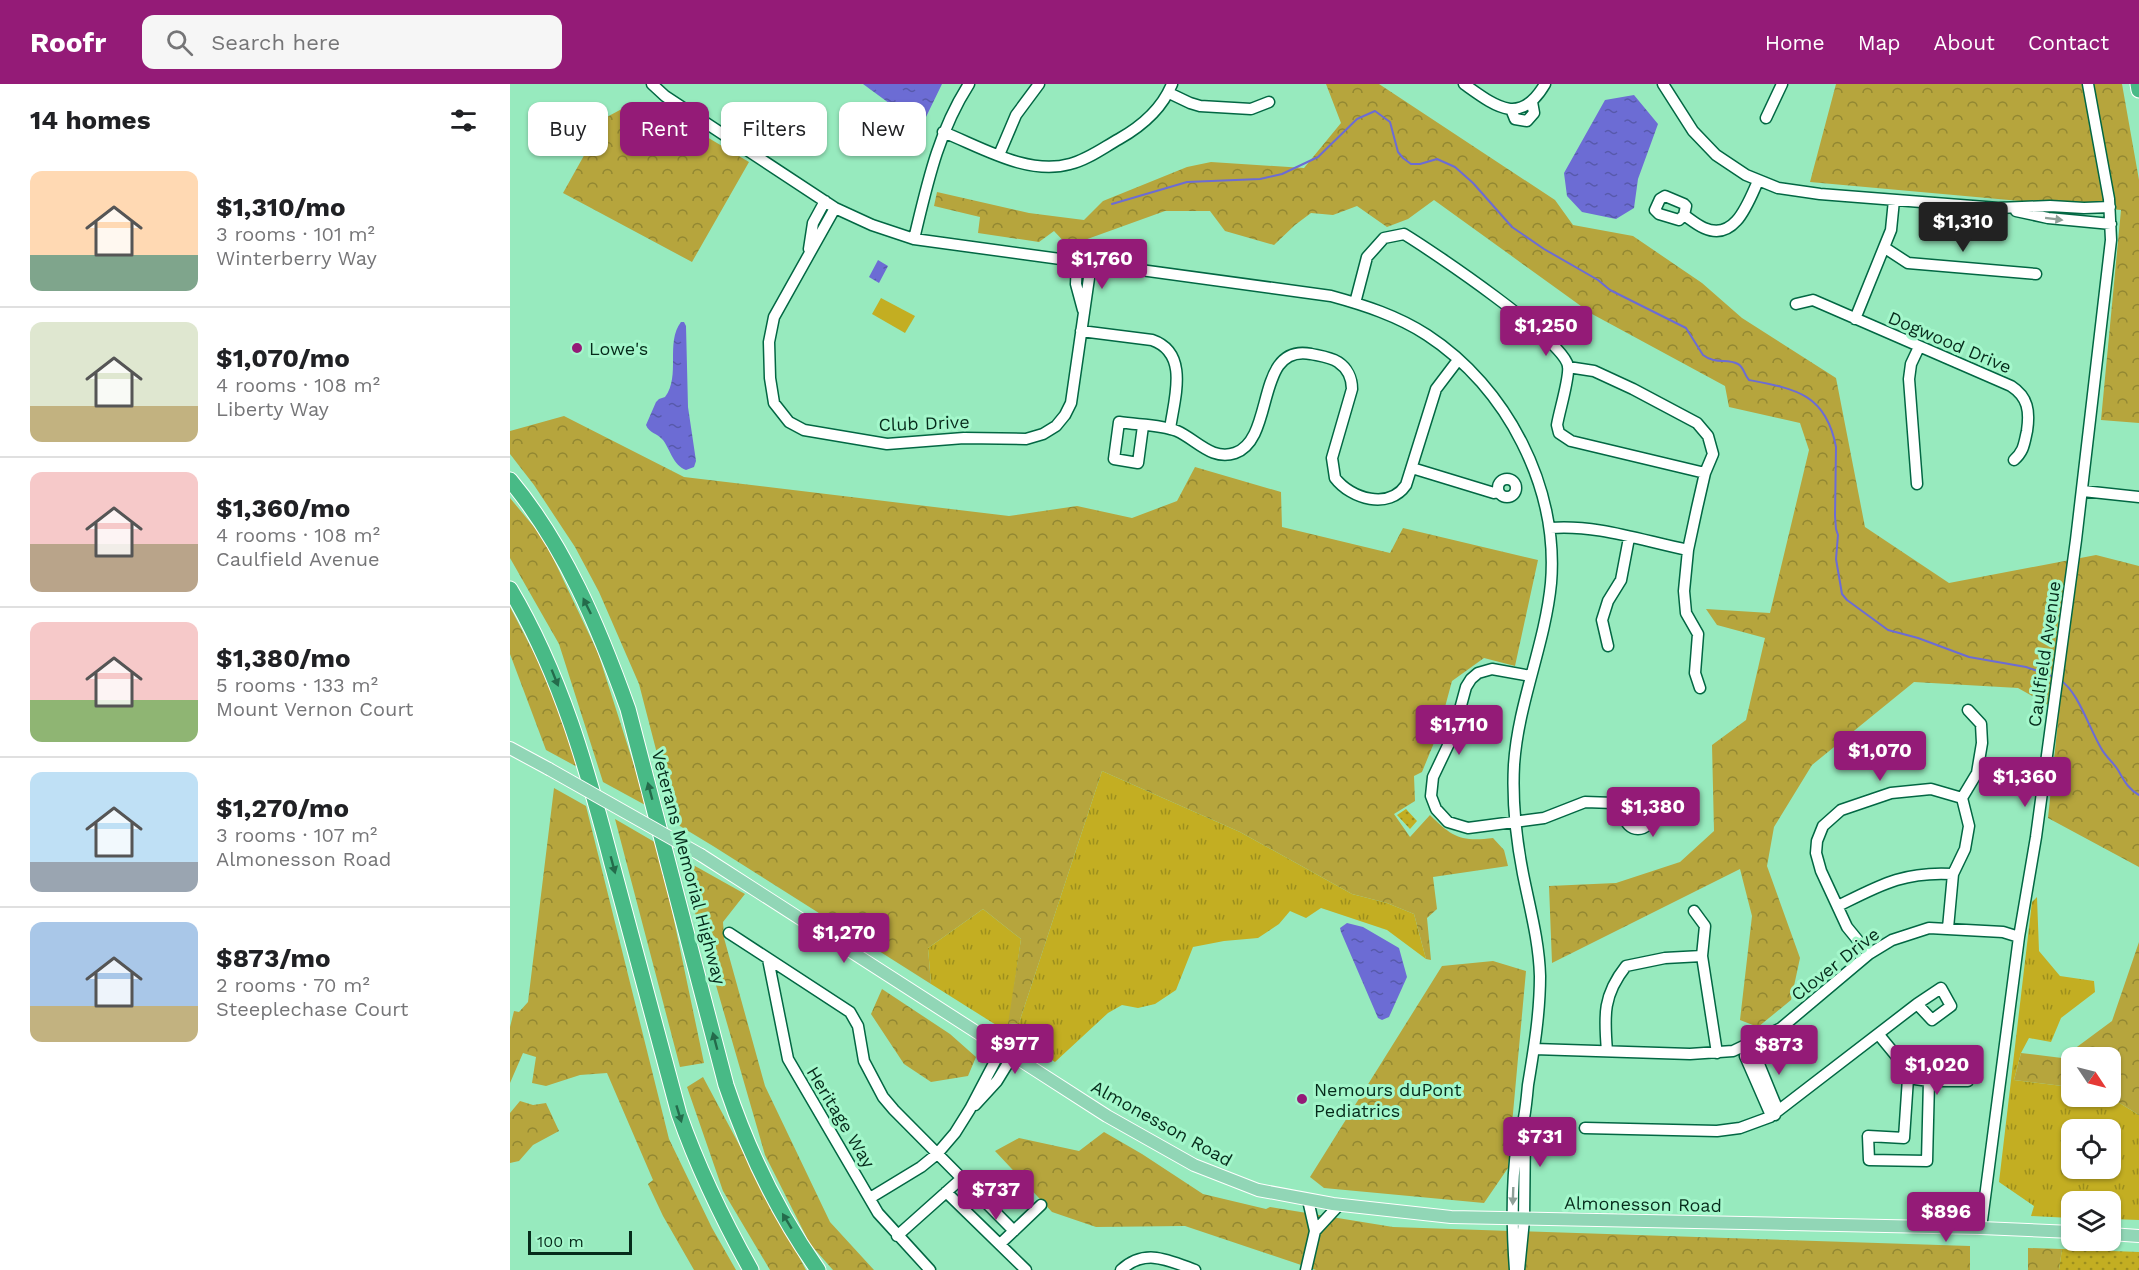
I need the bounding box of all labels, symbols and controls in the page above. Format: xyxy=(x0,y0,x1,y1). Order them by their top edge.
search box xyxy=(142,15,562,69)
text: Roofr xyxy=(30,26,106,59)
icon: search xyxy=(163,26,196,59)
text: Search here xyxy=(211,30,340,55)
text: Home xyxy=(1765,30,1825,55)
text: Map xyxy=(1858,30,1901,55)
text: About xyxy=(1934,30,1995,55)
text: Contact xyxy=(2028,30,2109,55)
chip: Buy xyxy=(528,102,608,156)
chip: Rent xyxy=(620,102,709,156)
chip: Filters xyxy=(721,102,827,156)
chip: New xyxy=(839,102,926,156)
icon: filters xyxy=(447,104,480,137)
text: 14 homes xyxy=(30,105,151,135)
text: $1,310/mo xyxy=(216,192,346,222)
icon: home xyxy=(78,195,150,267)
pin: $1,310 xyxy=(1914,202,2012,253)
text: $1,310 xyxy=(1933,209,1993,233)
one-way arrow xyxy=(2045,214,2064,223)
text: 3 rooms · 101 m² xyxy=(216,222,375,246)
pin: $1,760 xyxy=(1053,239,1151,290)
text: Winterberry Way xyxy=(216,246,377,270)
text: $1,760 xyxy=(1071,246,1133,270)
pin: $1,250 xyxy=(1497,306,1595,357)
street label: Dogwood Drive xyxy=(1885,307,2015,377)
text: $1,250 xyxy=(1514,313,1578,337)
place label: Lowe's xyxy=(589,338,648,359)
marker: Lowe's xyxy=(570,341,584,355)
text: $1,070/mo xyxy=(216,343,350,373)
icon: home xyxy=(78,346,150,418)
text: 4 rooms · 108 m² xyxy=(216,373,380,397)
text: Liberty Way xyxy=(216,397,329,421)
street label: Club Drive xyxy=(878,411,970,435)
text: $1,360/mo xyxy=(216,493,350,523)
icon: home xyxy=(78,496,150,568)
text: 4 rooms · 108 m² xyxy=(216,523,380,547)
text: Caulfield Avenue xyxy=(216,547,380,571)
street label: Caulfield Avenue xyxy=(2023,580,2065,728)
one-way arrow xyxy=(583,598,592,615)
text: $1,380/mo xyxy=(216,643,351,673)
icon: home xyxy=(78,646,150,718)
one-way arrow xyxy=(550,670,560,688)
text: 5 rooms · 133 m² xyxy=(216,673,378,697)
text: Mount Vernon Court xyxy=(216,697,413,721)
pin: $1,710 xyxy=(1410,705,1508,756)
text: $1,710 xyxy=(1430,712,1488,736)
pin: $1,070 xyxy=(1831,731,1929,782)
text: $1,070 xyxy=(1848,738,1912,762)
street label: Veterans Memorial Highway xyxy=(648,747,731,987)
pin: $1,360 xyxy=(1976,757,2074,808)
text: $1,360 xyxy=(1993,764,2057,788)
one-way arrow xyxy=(644,782,654,800)
pin: $1,380 xyxy=(1604,787,1702,838)
text: $1,270/mo xyxy=(216,793,349,823)
text: $1,380 xyxy=(1621,794,1685,818)
icon: home xyxy=(78,796,150,868)
text: 3 rooms · 107 m² xyxy=(216,823,377,847)
text: Almonesson Road xyxy=(216,847,391,871)
one-way arrow xyxy=(608,855,618,874)
pin: $1,270 xyxy=(795,913,893,964)
text: $1,270 xyxy=(812,920,876,944)
street label: Clover Drive xyxy=(1787,923,1883,1005)
text: $873/mo xyxy=(216,943,331,973)
icon: home xyxy=(78,946,150,1018)
text: 2 rooms · 70 m² xyxy=(216,973,370,997)
text: Steeplechase Court xyxy=(216,997,408,1021)
pin: $977 xyxy=(979,1024,1051,1075)
pin: $873 xyxy=(1743,1025,1815,1076)
one-way arrow xyxy=(709,1031,719,1050)
text: $977 xyxy=(991,1031,1039,1055)
text: $873 xyxy=(1755,1032,1803,1056)
pin: $1,020 xyxy=(1888,1045,1986,1096)
north arrow xyxy=(2061,1047,2121,1107)
map controls xyxy=(2061,1047,2121,1251)
text: $1,020 xyxy=(1905,1052,1969,1076)
street label: Heritage Way xyxy=(803,1063,880,1172)
street label: Almonesson Road xyxy=(1088,1076,1236,1170)
place label: Nemours duPont Pediatrics xyxy=(1314,1079,1462,1121)
marker: Nemours duPont Pediatrics xyxy=(1295,1092,1309,1106)
one-way arrow xyxy=(675,1105,685,1123)
pin: $731 xyxy=(1504,1117,1576,1168)
button: locate xyxy=(2061,1119,2121,1179)
text: $731 xyxy=(1517,1124,1563,1148)
pin: $737 xyxy=(960,1170,1032,1221)
text: $737 xyxy=(972,1177,1020,1201)
one-way arrow xyxy=(1509,1186,1518,1205)
button: layers xyxy=(2061,1191,2121,1251)
street label: Almonesson Road xyxy=(1564,1192,1722,1216)
pin: $896 xyxy=(1910,1192,1982,1243)
text: $896 xyxy=(1921,1199,1971,1223)
one-way arrow xyxy=(782,1212,792,1229)
scale bar xyxy=(528,1228,632,1256)
text: 100 m xyxy=(537,1232,584,1251)

